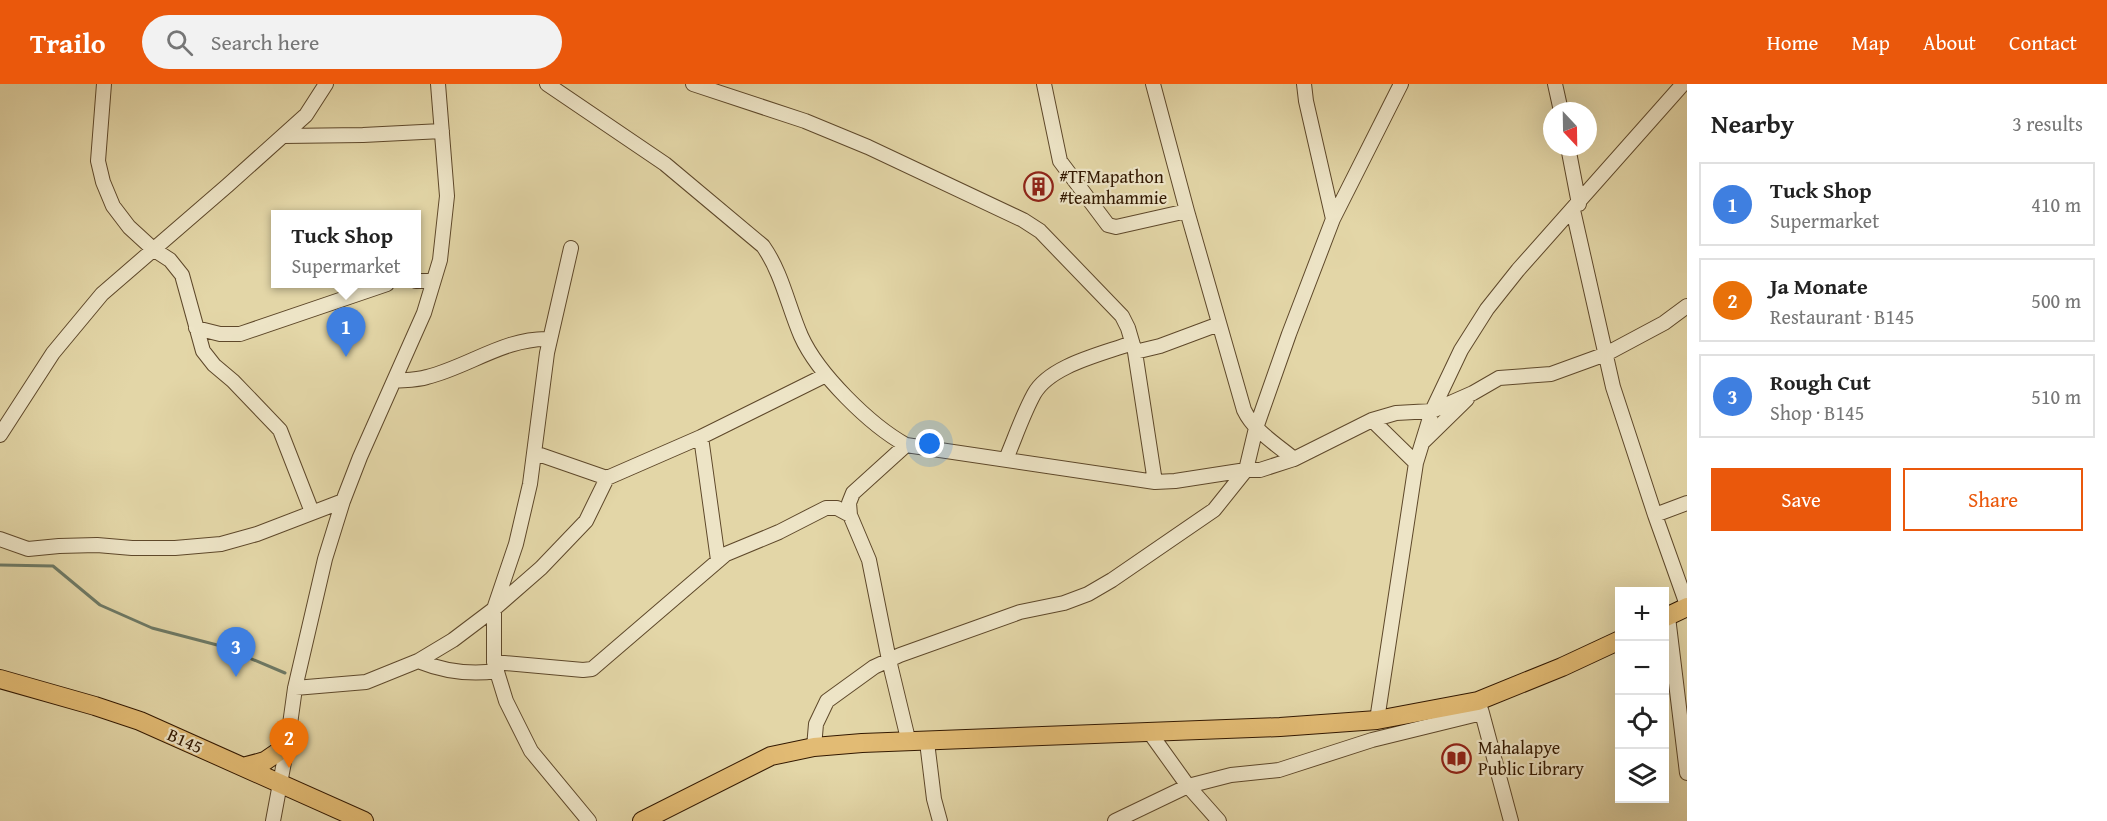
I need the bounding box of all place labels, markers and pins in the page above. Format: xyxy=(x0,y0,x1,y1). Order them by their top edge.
place label: #TFMapathon #teamhammie xyxy=(1059,163,1167,211)
building icon: #TFMapathon #teamhammie xyxy=(1022,171,1054,203)
pin: 1 xyxy=(326,308,366,357)
pin: 3 xyxy=(216,628,256,677)
pin: 2 xyxy=(270,718,308,768)
place label: Mahalapye Public Library xyxy=(1478,734,1584,782)
library icon: Mahalapye Public Library xyxy=(1441,742,1473,774)

